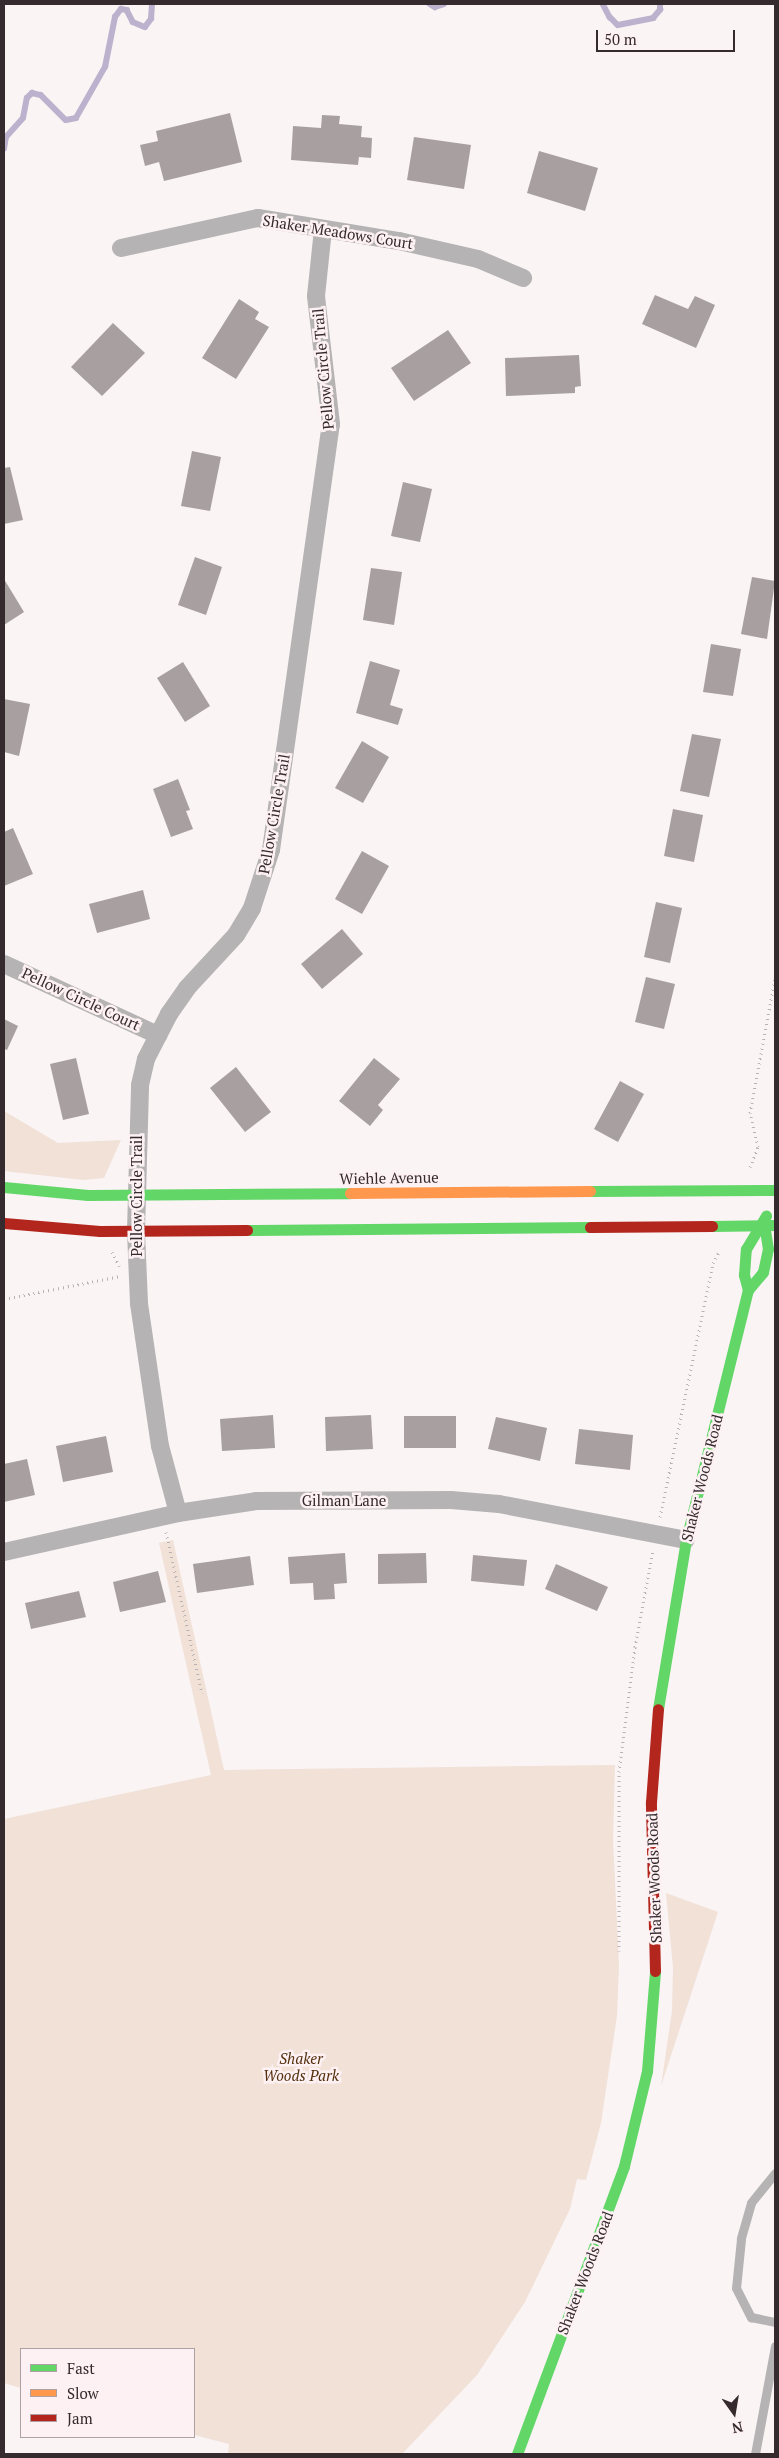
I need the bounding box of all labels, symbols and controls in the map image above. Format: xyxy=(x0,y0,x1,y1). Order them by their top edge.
scale bar xyxy=(599,20,738,52)
text: 50 m xyxy=(604,29,637,49)
street label: Shaker Meadows Court xyxy=(261,211,415,253)
street label: Pellow Circle Trail xyxy=(309,308,337,430)
street label: Pellow Circle Trail xyxy=(255,753,293,875)
street label: Pellow Circle Court xyxy=(19,964,143,1034)
street label: Pellow Circle Trail xyxy=(128,1135,146,1257)
street label: Wiehle Avenue xyxy=(339,1168,439,1188)
street label: Shaker Woods Road xyxy=(677,1413,727,1543)
street label: Gilman Lane xyxy=(302,1492,386,1510)
street label: Shaker Woods Road xyxy=(643,1812,665,1944)
park label: Shaker Woods Park xyxy=(263,2049,339,2084)
street label: Shaker Woods Road xyxy=(553,2209,617,2337)
legend xyxy=(20,2348,195,2438)
text: Fast xyxy=(67,2358,95,2378)
text: Slow xyxy=(67,2383,99,2403)
north arrow xyxy=(709,2388,759,2438)
text: Jam xyxy=(67,2408,93,2428)
text: N xyxy=(730,2418,745,2439)

